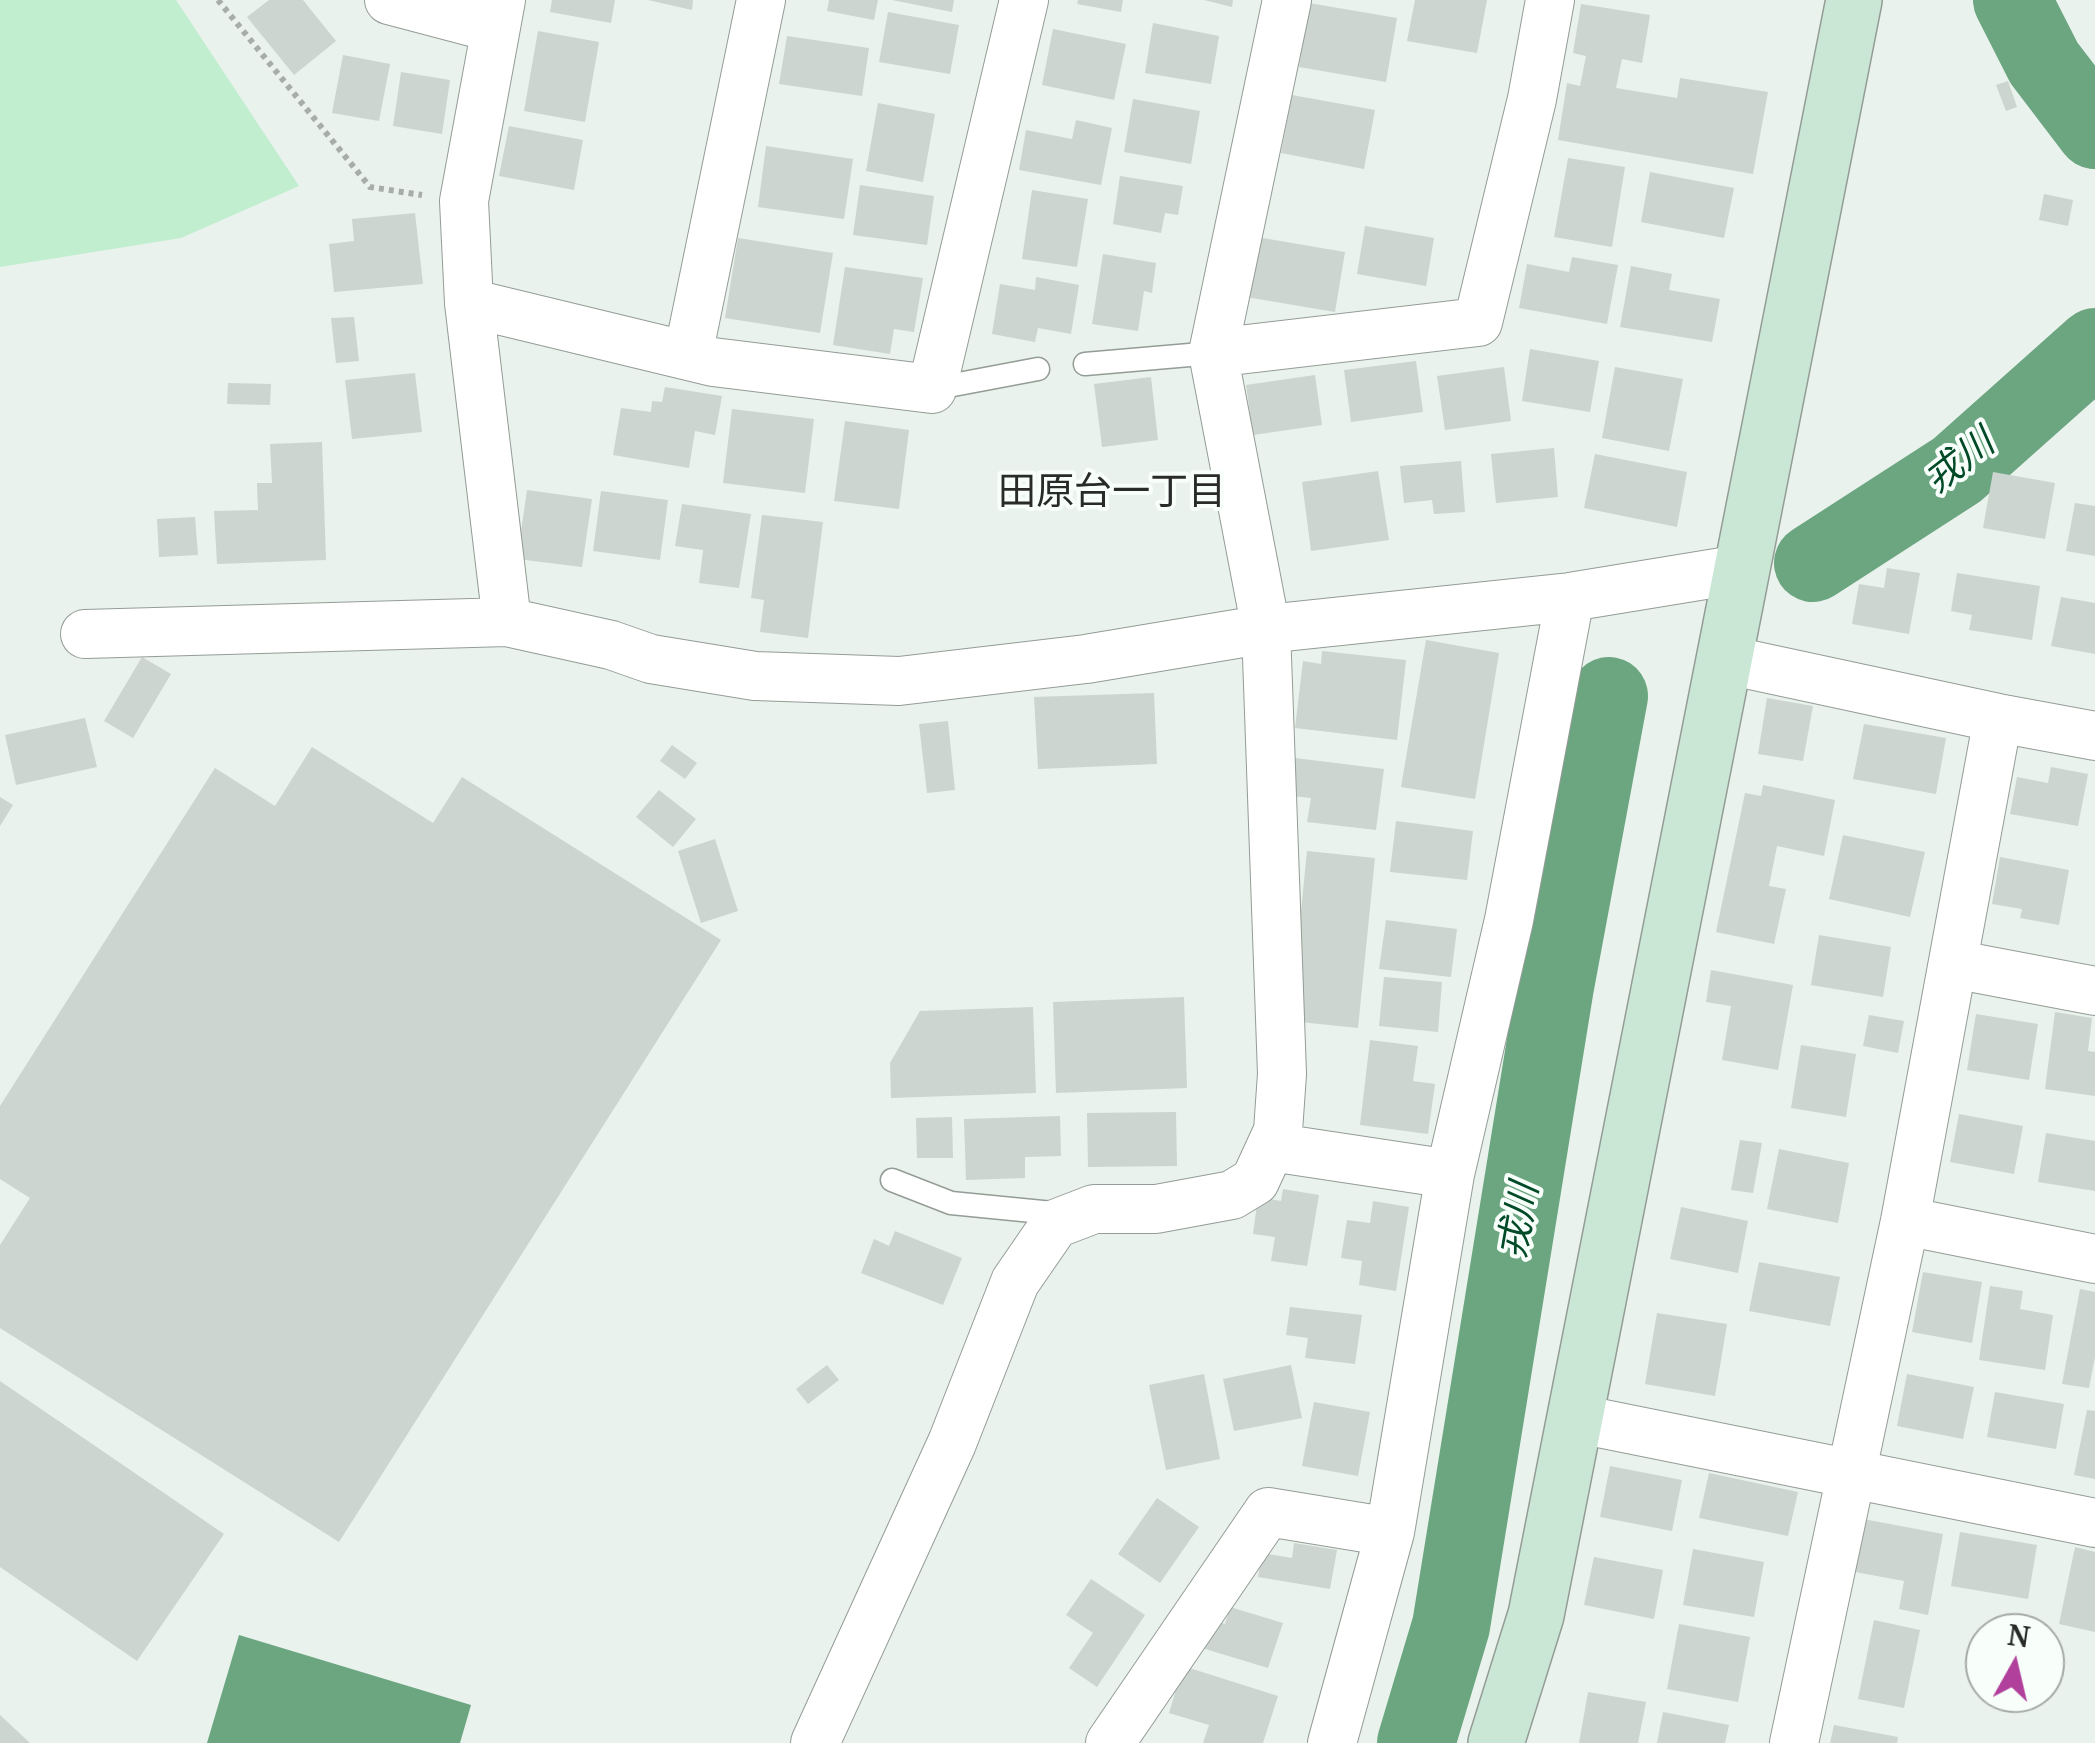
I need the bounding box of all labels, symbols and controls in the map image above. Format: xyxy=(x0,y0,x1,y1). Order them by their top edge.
water label: 戎川 xyxy=(1916,421,2004,503)
district label: 田原台一丁目 xyxy=(998,470,1226,516)
water label: 戎川 xyxy=(1491,1180,1549,1262)
north arrow xyxy=(1965,1613,2065,1713)
text: N xyxy=(2005,1615,2032,1656)

